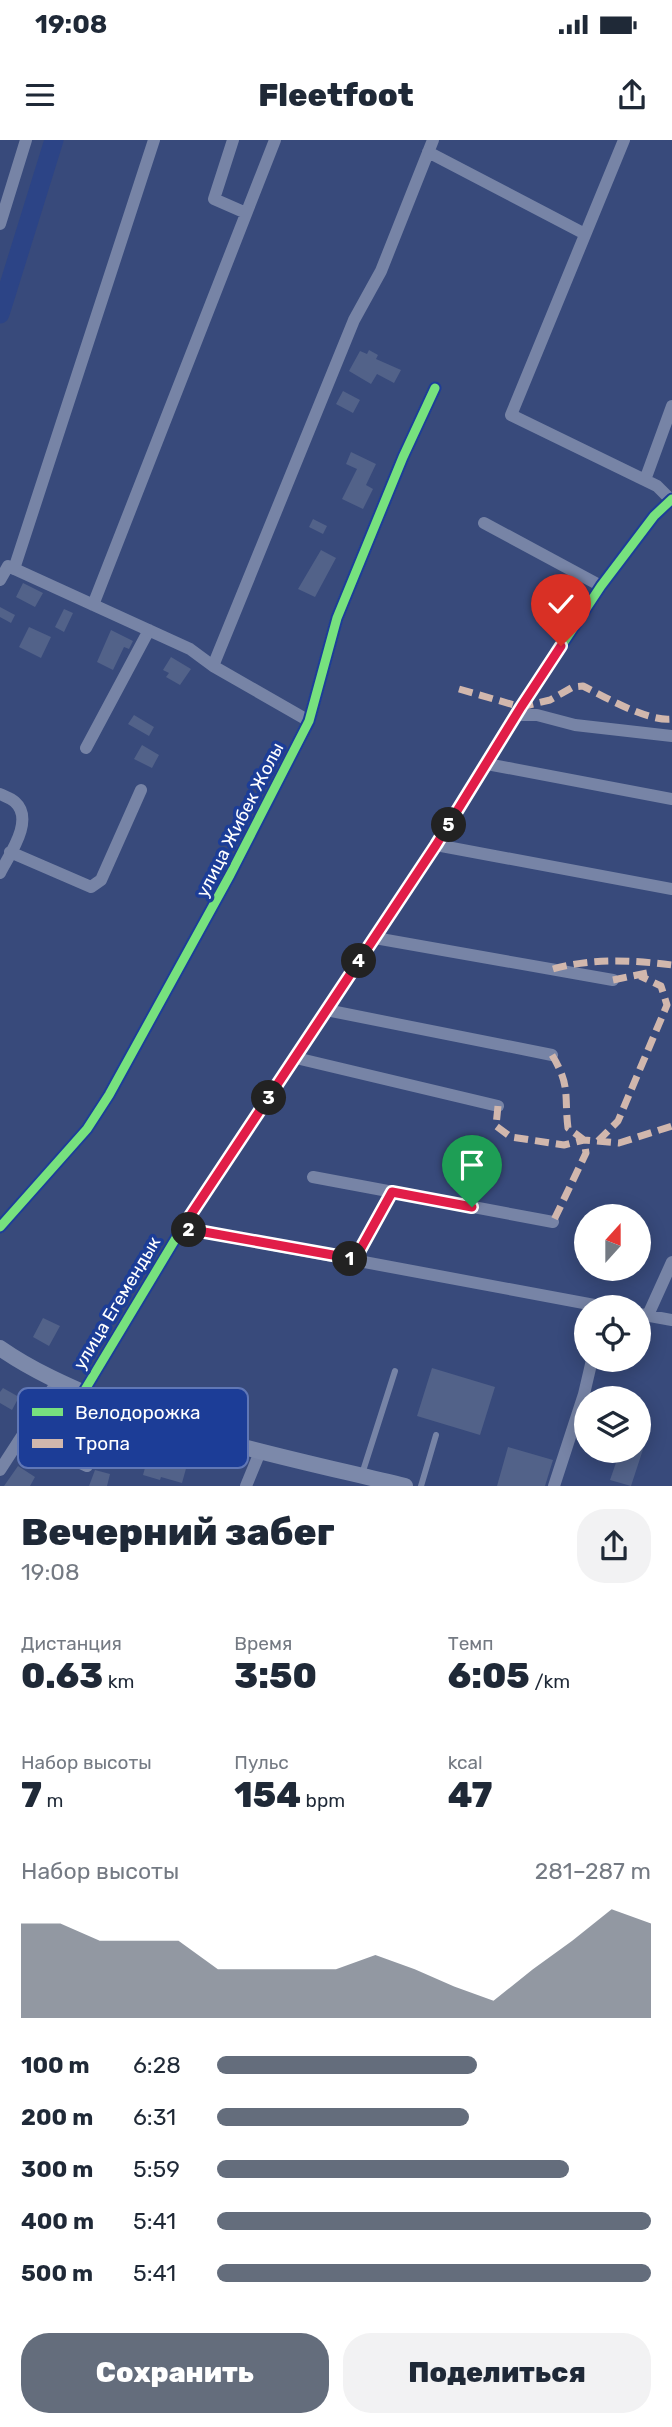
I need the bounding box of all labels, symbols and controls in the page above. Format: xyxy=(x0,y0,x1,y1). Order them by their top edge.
text: 19:08 xyxy=(35,9,107,40)
icon: menu xyxy=(21,76,59,114)
text: Fleetfoot xyxy=(258,76,414,114)
icon: share xyxy=(613,76,651,114)
pin xyxy=(531,574,591,646)
icon: check xyxy=(542,585,580,623)
street label: улица Жибек Жолы xyxy=(191,739,289,901)
pin: 5 xyxy=(432,808,466,842)
text: 5 xyxy=(442,813,455,836)
pin: 4 xyxy=(342,944,376,978)
text: 4 xyxy=(352,949,365,972)
pin: 3 xyxy=(252,1080,286,1116)
text: 3 xyxy=(262,1086,275,1109)
pin xyxy=(442,1135,502,1207)
icon: arrive xyxy=(453,1146,491,1184)
north arrow xyxy=(574,1204,651,1281)
map controls xyxy=(574,1204,651,1463)
pin: 2 xyxy=(172,1212,206,1248)
text: 2 xyxy=(182,1218,195,1241)
street label: улица Егемендык xyxy=(69,1232,166,1373)
pin: 1 xyxy=(332,1242,368,1276)
text: 1 xyxy=(345,1247,354,1270)
button: locate xyxy=(574,1295,651,1372)
button: layers xyxy=(574,1386,651,1463)
legend xyxy=(18,1388,248,1468)
text: Велодорожка xyxy=(75,1401,201,1424)
text: Тропа xyxy=(75,1432,130,1455)
text: Вечерний забег xyxy=(21,1509,335,1555)
button: share xyxy=(577,1509,651,1583)
text: 19:08 xyxy=(21,1558,80,1586)
text: Дистанция xyxy=(21,1632,122,1655)
text: Время xyxy=(234,1632,292,1655)
text: Темп xyxy=(448,1632,494,1655)
text: 0.63 xyxy=(21,1655,103,1697)
text: 3:50 xyxy=(234,1655,317,1697)
text: 6:05 xyxy=(448,1655,530,1697)
text: km xyxy=(103,1670,134,1693)
text: /km xyxy=(530,1670,570,1693)
text: Набор высоты xyxy=(21,1751,152,1774)
text: Пульс xyxy=(234,1751,289,1774)
text: kcal xyxy=(448,1751,483,1774)
text: 7 xyxy=(21,1774,42,1816)
text: 154 xyxy=(234,1774,301,1816)
text: 47 xyxy=(448,1774,493,1816)
text: m xyxy=(42,1789,64,1812)
text: bpm xyxy=(301,1789,345,1812)
text: Набор высоты xyxy=(21,1857,179,1885)
text: 281–287 m xyxy=(535,1857,651,1885)
text: 100 m xyxy=(21,2051,90,2079)
text: 6:28 xyxy=(133,2051,181,2079)
text: 200 m xyxy=(21,2103,93,2131)
text: 6:31 xyxy=(133,2103,176,2131)
text: 300 m xyxy=(21,2155,93,2183)
text: 5:59 xyxy=(133,2155,180,2183)
text: 400 m xyxy=(21,2207,94,2235)
text: 5:41 xyxy=(133,2207,176,2235)
text: 500 m xyxy=(21,2259,93,2287)
text: 5:41 xyxy=(133,2259,176,2287)
button: Сохранить xyxy=(21,2333,329,2413)
button: Поделиться xyxy=(343,2333,651,2413)

